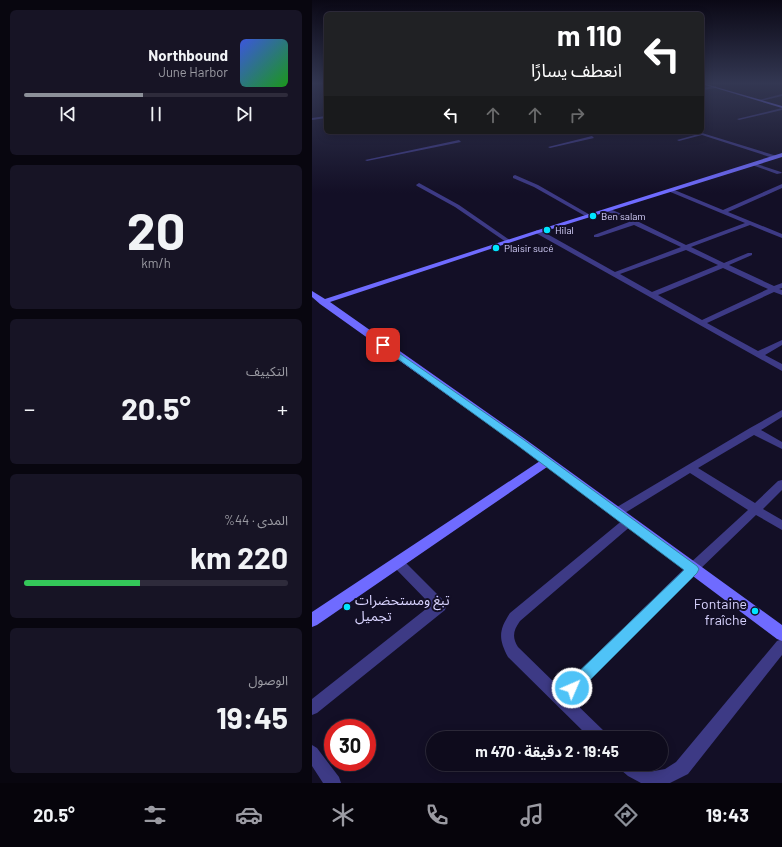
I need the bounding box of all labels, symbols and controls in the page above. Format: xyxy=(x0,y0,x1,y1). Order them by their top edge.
text: 110 m xyxy=(557,18,622,52)
icon: left xyxy=(636,28,688,80)
text: Northbound xyxy=(148,46,228,64)
text: انعطف يسارًا xyxy=(531,59,622,81)
text: June Harbor xyxy=(158,64,228,80)
icon: previous xyxy=(57,103,79,125)
icon: pause xyxy=(145,103,167,125)
icon: next xyxy=(233,103,255,125)
icon: left xyxy=(440,104,462,126)
icon: ahead xyxy=(482,104,504,126)
icon: ahead xyxy=(524,104,546,126)
icon: right xyxy=(566,104,588,126)
text: 20 xyxy=(127,198,185,260)
place label: Ben salam xyxy=(601,210,646,222)
marker: Ben salam xyxy=(588,211,598,221)
place label: Hilal xyxy=(555,224,574,236)
marker: Hilal xyxy=(542,225,552,235)
place label: Plaisir sucé xyxy=(504,242,554,254)
marker: Plaisir sucé xyxy=(491,243,501,253)
text: km/h xyxy=(141,255,171,271)
pin xyxy=(366,328,400,362)
icon: arrive xyxy=(372,334,394,356)
text: التكييف xyxy=(246,363,288,379)
text: 20.5° xyxy=(121,390,191,426)
text: − xyxy=(24,395,35,421)
text: + xyxy=(277,395,288,421)
text: المدى · 44% xyxy=(224,512,288,528)
text: 220 km xyxy=(190,539,288,575)
place label: تبغ ومستحضرات تجميل xyxy=(355,591,450,625)
place label: Fontaine fraîche xyxy=(694,595,747,628)
marker: تبغ ومستحضرات تجميل xyxy=(342,602,352,612)
marker: Fontaine fraîche xyxy=(750,606,760,616)
position arrow xyxy=(551,667,593,709)
text: الوصول xyxy=(248,672,288,688)
text: 19:45 xyxy=(216,699,288,735)
speed limit sign: 30 xyxy=(324,719,376,771)
text: 19:45 · 2 دقيقة · 470 m xyxy=(475,742,619,760)
icon: filters xyxy=(141,801,169,829)
icon: car xyxy=(235,801,263,829)
icon: climate xyxy=(329,801,357,829)
icon: phone xyxy=(423,801,451,829)
icon: music xyxy=(518,801,546,829)
icon: directions xyxy=(612,801,640,829)
text: 20.5° xyxy=(33,804,75,826)
text: 19:43 xyxy=(706,804,749,826)

